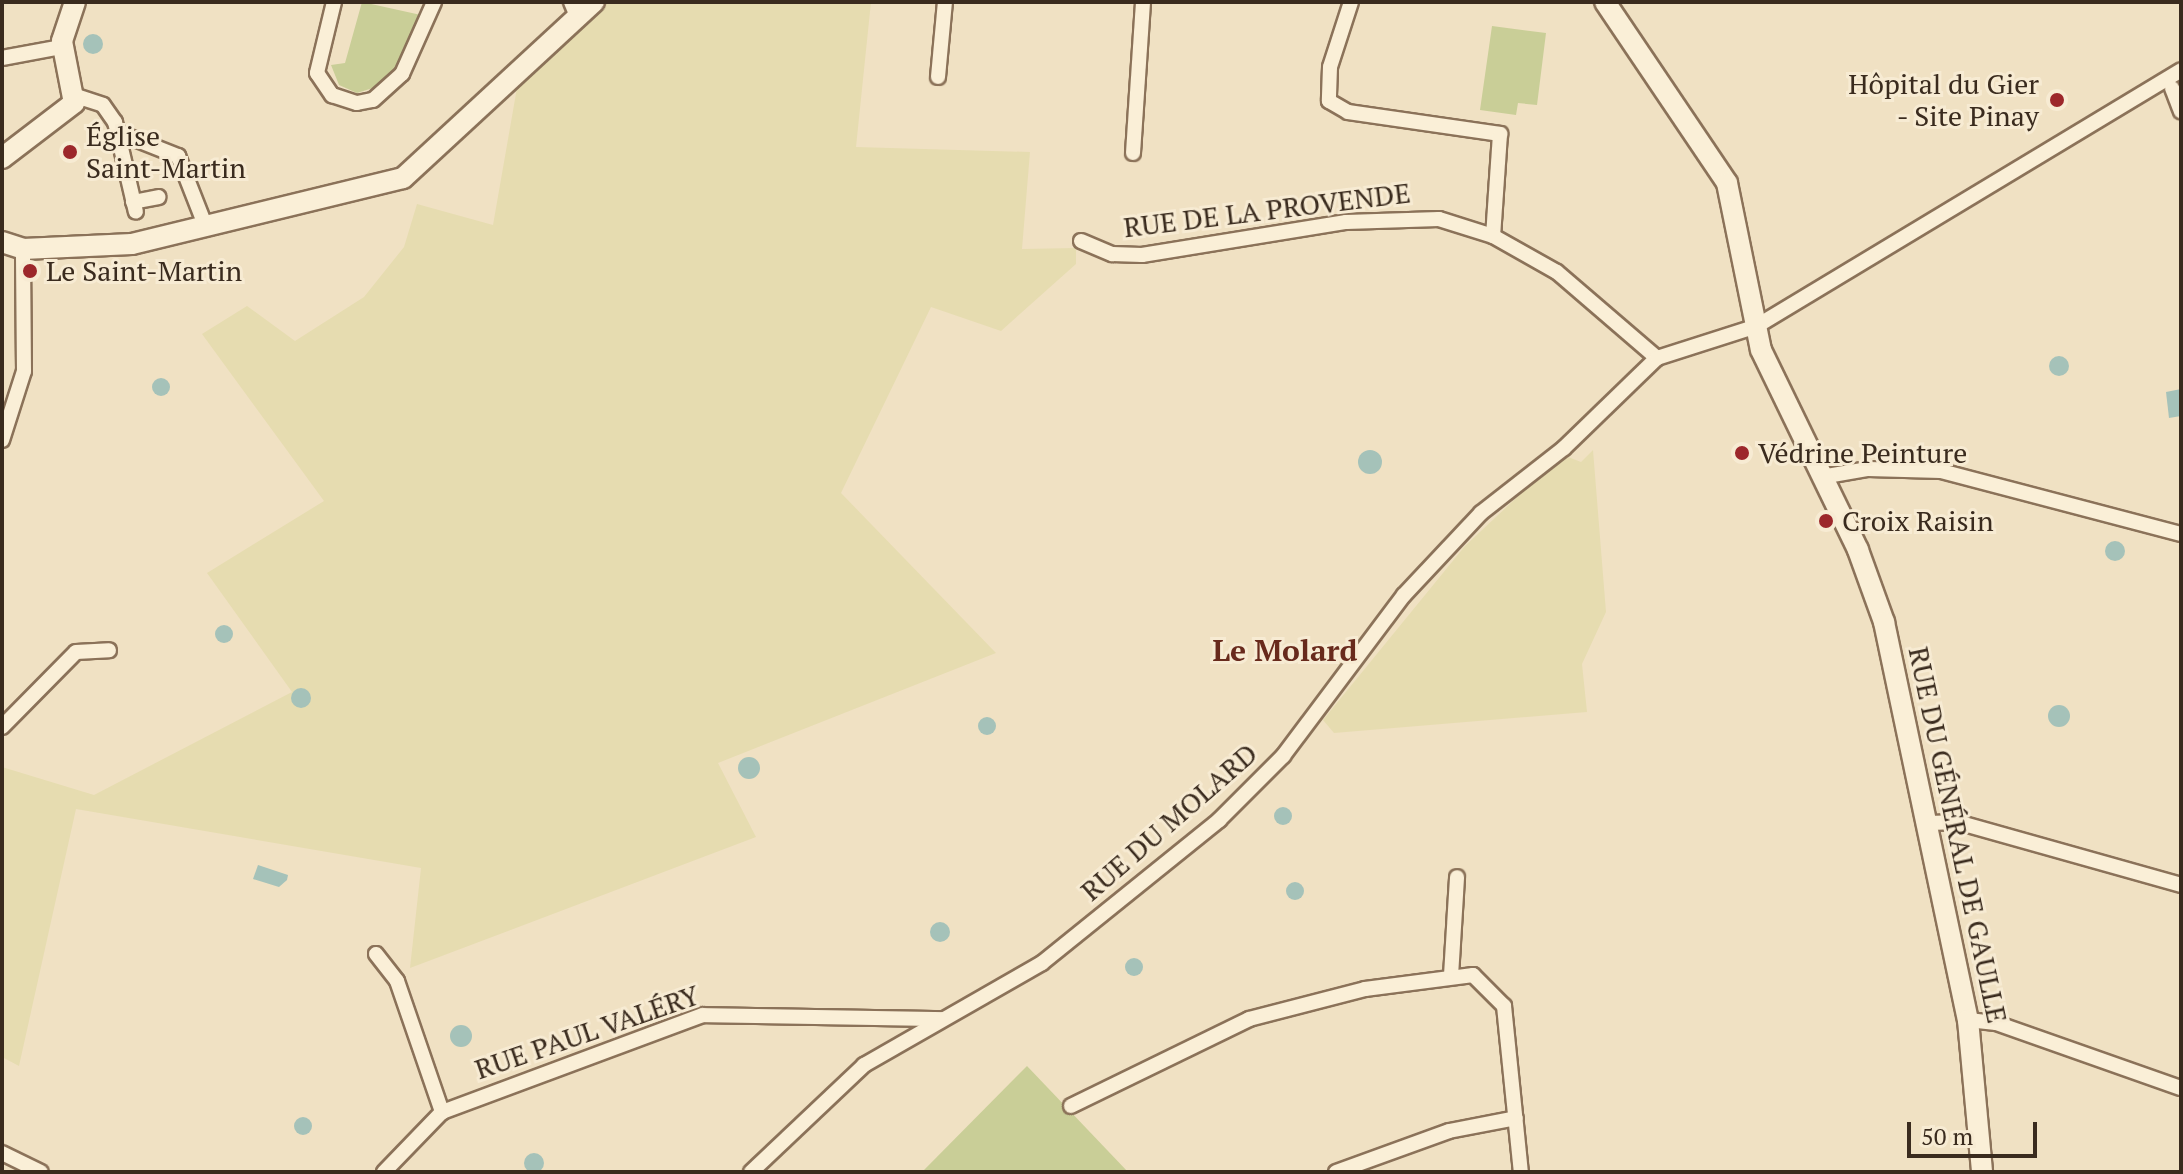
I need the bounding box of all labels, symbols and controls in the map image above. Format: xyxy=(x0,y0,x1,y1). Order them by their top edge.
place label: Hôpital du Gier - Site Pinay xyxy=(1848,67,2039,133)
marker: Hôpital du Gier - Site Pinay xyxy=(2046,89,2068,111)
place label: Église Saint-Martin xyxy=(86,119,246,185)
marker: Église Saint-Martin xyxy=(61,143,79,161)
street label: RUE DE LA PROVENDE xyxy=(1121,176,1413,244)
place label: Le Saint-Martin xyxy=(46,254,242,288)
marker: Le Saint-Martin xyxy=(21,262,39,280)
place label: Védrine Peinture xyxy=(1758,436,1967,470)
marker: Védrine Peinture xyxy=(1733,444,1751,462)
place label: Croix Raisin xyxy=(1842,504,1994,538)
marker: Croix Raisin xyxy=(1817,512,1835,530)
district label: Le Molard xyxy=(1213,632,1357,668)
street label: RUE DU GÉNÉRAL DE GAULLE xyxy=(1902,644,2014,1026)
street label: RUE DU MOLARD xyxy=(1074,736,1264,908)
street label: RUE PAUL VALÉRY xyxy=(470,978,704,1086)
scale bar xyxy=(1911,1106,2041,1156)
text: 50 m xyxy=(1921,1120,1973,1152)

